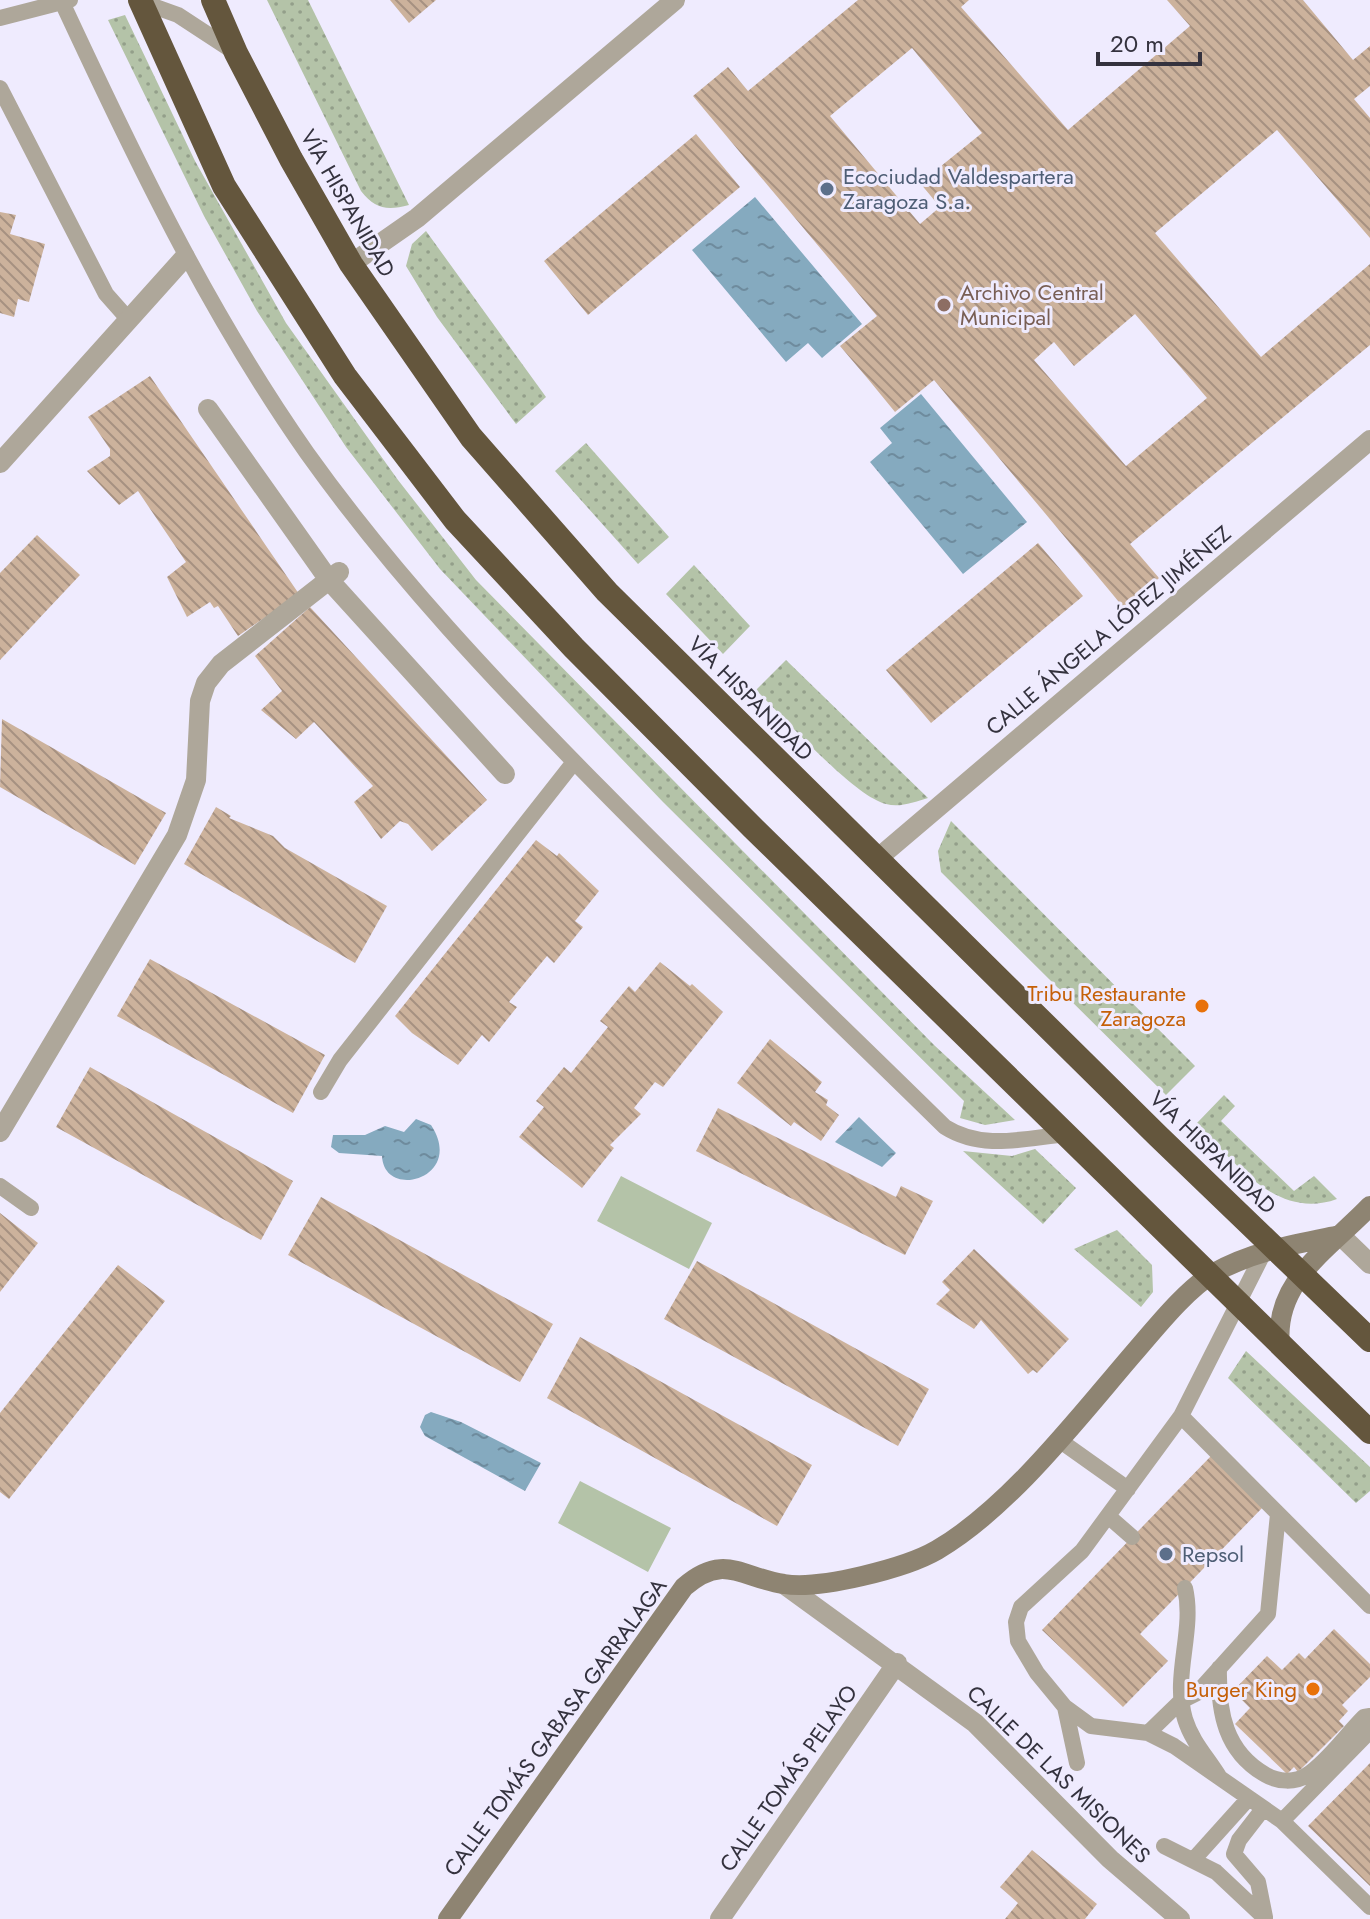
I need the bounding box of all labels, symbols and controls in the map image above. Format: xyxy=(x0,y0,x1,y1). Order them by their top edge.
scale bar xyxy=(1098,16,1200,66)
text: 20 m xyxy=(1110,26,1164,61)
street label: VÍA HISPANIDAD xyxy=(293,123,403,283)
place label: Ecociudad Valdespartera Zaragoza S.a. xyxy=(843,160,1074,217)
marker: Ecociudad Valdespartera Zaragoza S.a. xyxy=(818,180,836,198)
place label: Archivo Central Municipal xyxy=(960,276,1104,333)
marker: Archivo Central Municipal xyxy=(935,296,953,314)
street label: CALLE ÁNGELA LÓPEZ JIMÉNEZ xyxy=(978,518,1238,742)
street label: VÍA HISPANIDAD xyxy=(681,628,821,768)
place label: Tribu Restaurante Zaragoza xyxy=(1027,977,1186,1034)
marker: Tribu Restaurante Zaragoza xyxy=(1193,997,1211,1015)
street label: VÍA HISPANIDAD xyxy=(1142,1083,1284,1221)
place label: Repsol xyxy=(1182,1538,1244,1570)
marker: Repsol xyxy=(1157,1545,1175,1563)
street label: CALLE TOMÁS GABASA GARRALAGA xyxy=(436,1571,674,1883)
place label: Burger King xyxy=(1186,1673,1297,1705)
street label: CALLE TOMÁS PELAYO xyxy=(711,1678,865,1878)
street label: CALLE DE LAS MISIONES xyxy=(960,1678,1158,1870)
marker: Burger King xyxy=(1304,1680,1322,1698)

